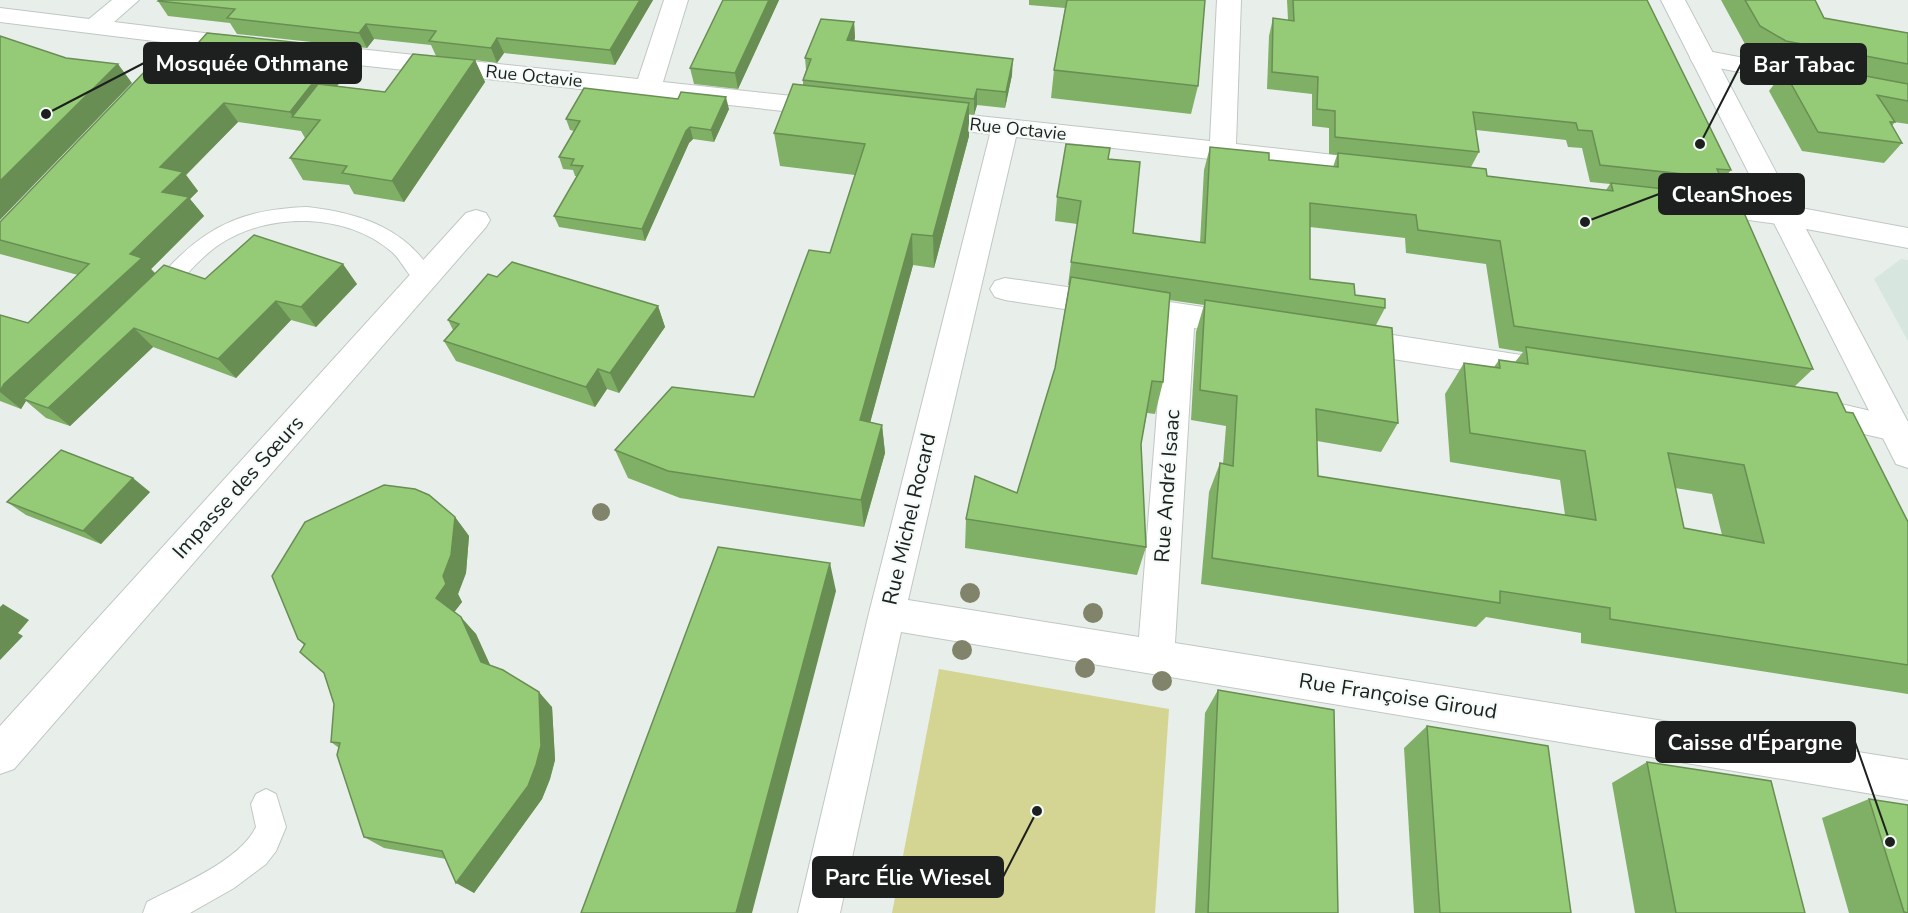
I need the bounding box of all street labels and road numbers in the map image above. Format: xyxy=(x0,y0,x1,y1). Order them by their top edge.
street label: Rue Octavie xyxy=(484,59,584,93)
street label: Rue Octavie xyxy=(968,112,1068,146)
street label: Rue André Isaac xyxy=(1148,408,1186,563)
street label: Impasse des Sœurs xyxy=(166,409,310,565)
street label: Rue Michel Rocard xyxy=(876,430,942,608)
street label: Rue Françoise Giroud xyxy=(1297,667,1499,725)

